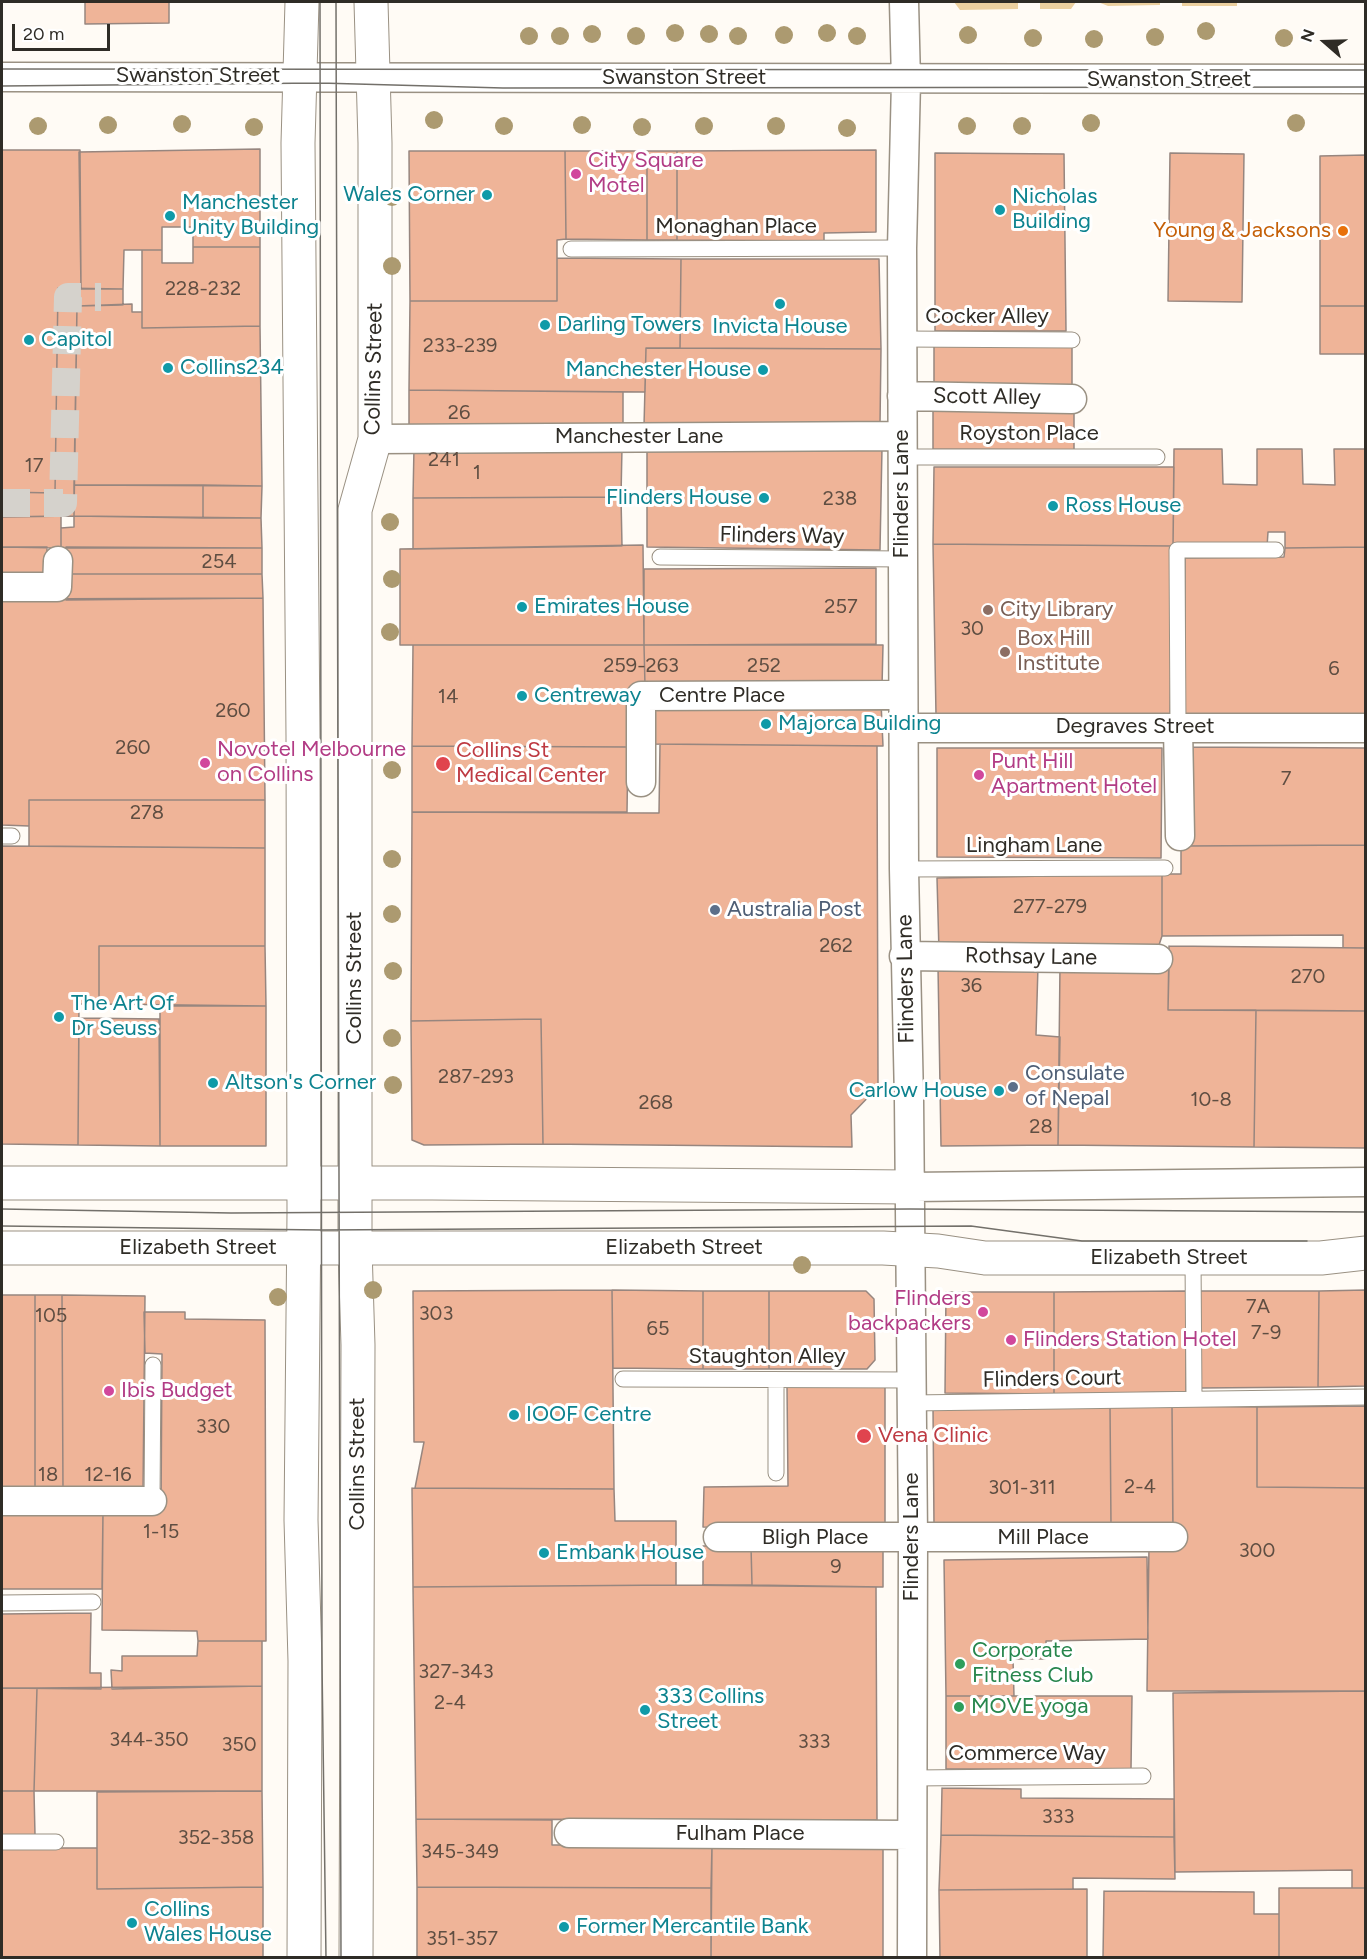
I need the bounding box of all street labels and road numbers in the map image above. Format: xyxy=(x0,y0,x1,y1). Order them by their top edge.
street label: Swanston Street xyxy=(116,63,280,89)
street label: Swanston Street xyxy=(602,65,766,91)
street label: Swanston Street xyxy=(1087,67,1251,93)
street label: Monaghan Place xyxy=(655,214,817,240)
street label: Collins Street xyxy=(360,302,388,436)
street label: Cocker Alley xyxy=(925,304,1049,330)
street label: Scott Alley xyxy=(933,383,1041,411)
street label: Royston Place xyxy=(959,421,1099,447)
street label: Manchester Lane xyxy=(555,424,723,450)
street label: Flinders Lane xyxy=(889,429,915,559)
street label: Flinders Way xyxy=(719,522,845,550)
street label: Centre Place xyxy=(659,683,785,709)
street label: Degraves Street xyxy=(1055,714,1215,740)
street label: Lingham Lane xyxy=(966,833,1102,859)
street label: Collins Street xyxy=(342,912,368,1044)
street label: Flinders Lane xyxy=(892,914,920,1044)
street label: Rothsay Lane xyxy=(965,943,1097,971)
street label: Elizabeth Street xyxy=(119,1235,277,1261)
street label: Elizabeth Street xyxy=(605,1235,763,1261)
street label: Elizabeth Street xyxy=(1090,1245,1248,1271)
street label: Staughton Alley xyxy=(688,1344,846,1370)
street label: Flinders Court xyxy=(982,1365,1122,1393)
street label: Collins Street xyxy=(345,1398,371,1530)
street label: Flinders Lane xyxy=(899,1472,925,1602)
street label: Bligh Place xyxy=(762,1525,868,1551)
street label: Mill Place xyxy=(997,1525,1089,1551)
street label: Commerce Way xyxy=(948,1741,1106,1767)
street label: Fulham Place xyxy=(675,1821,805,1847)

